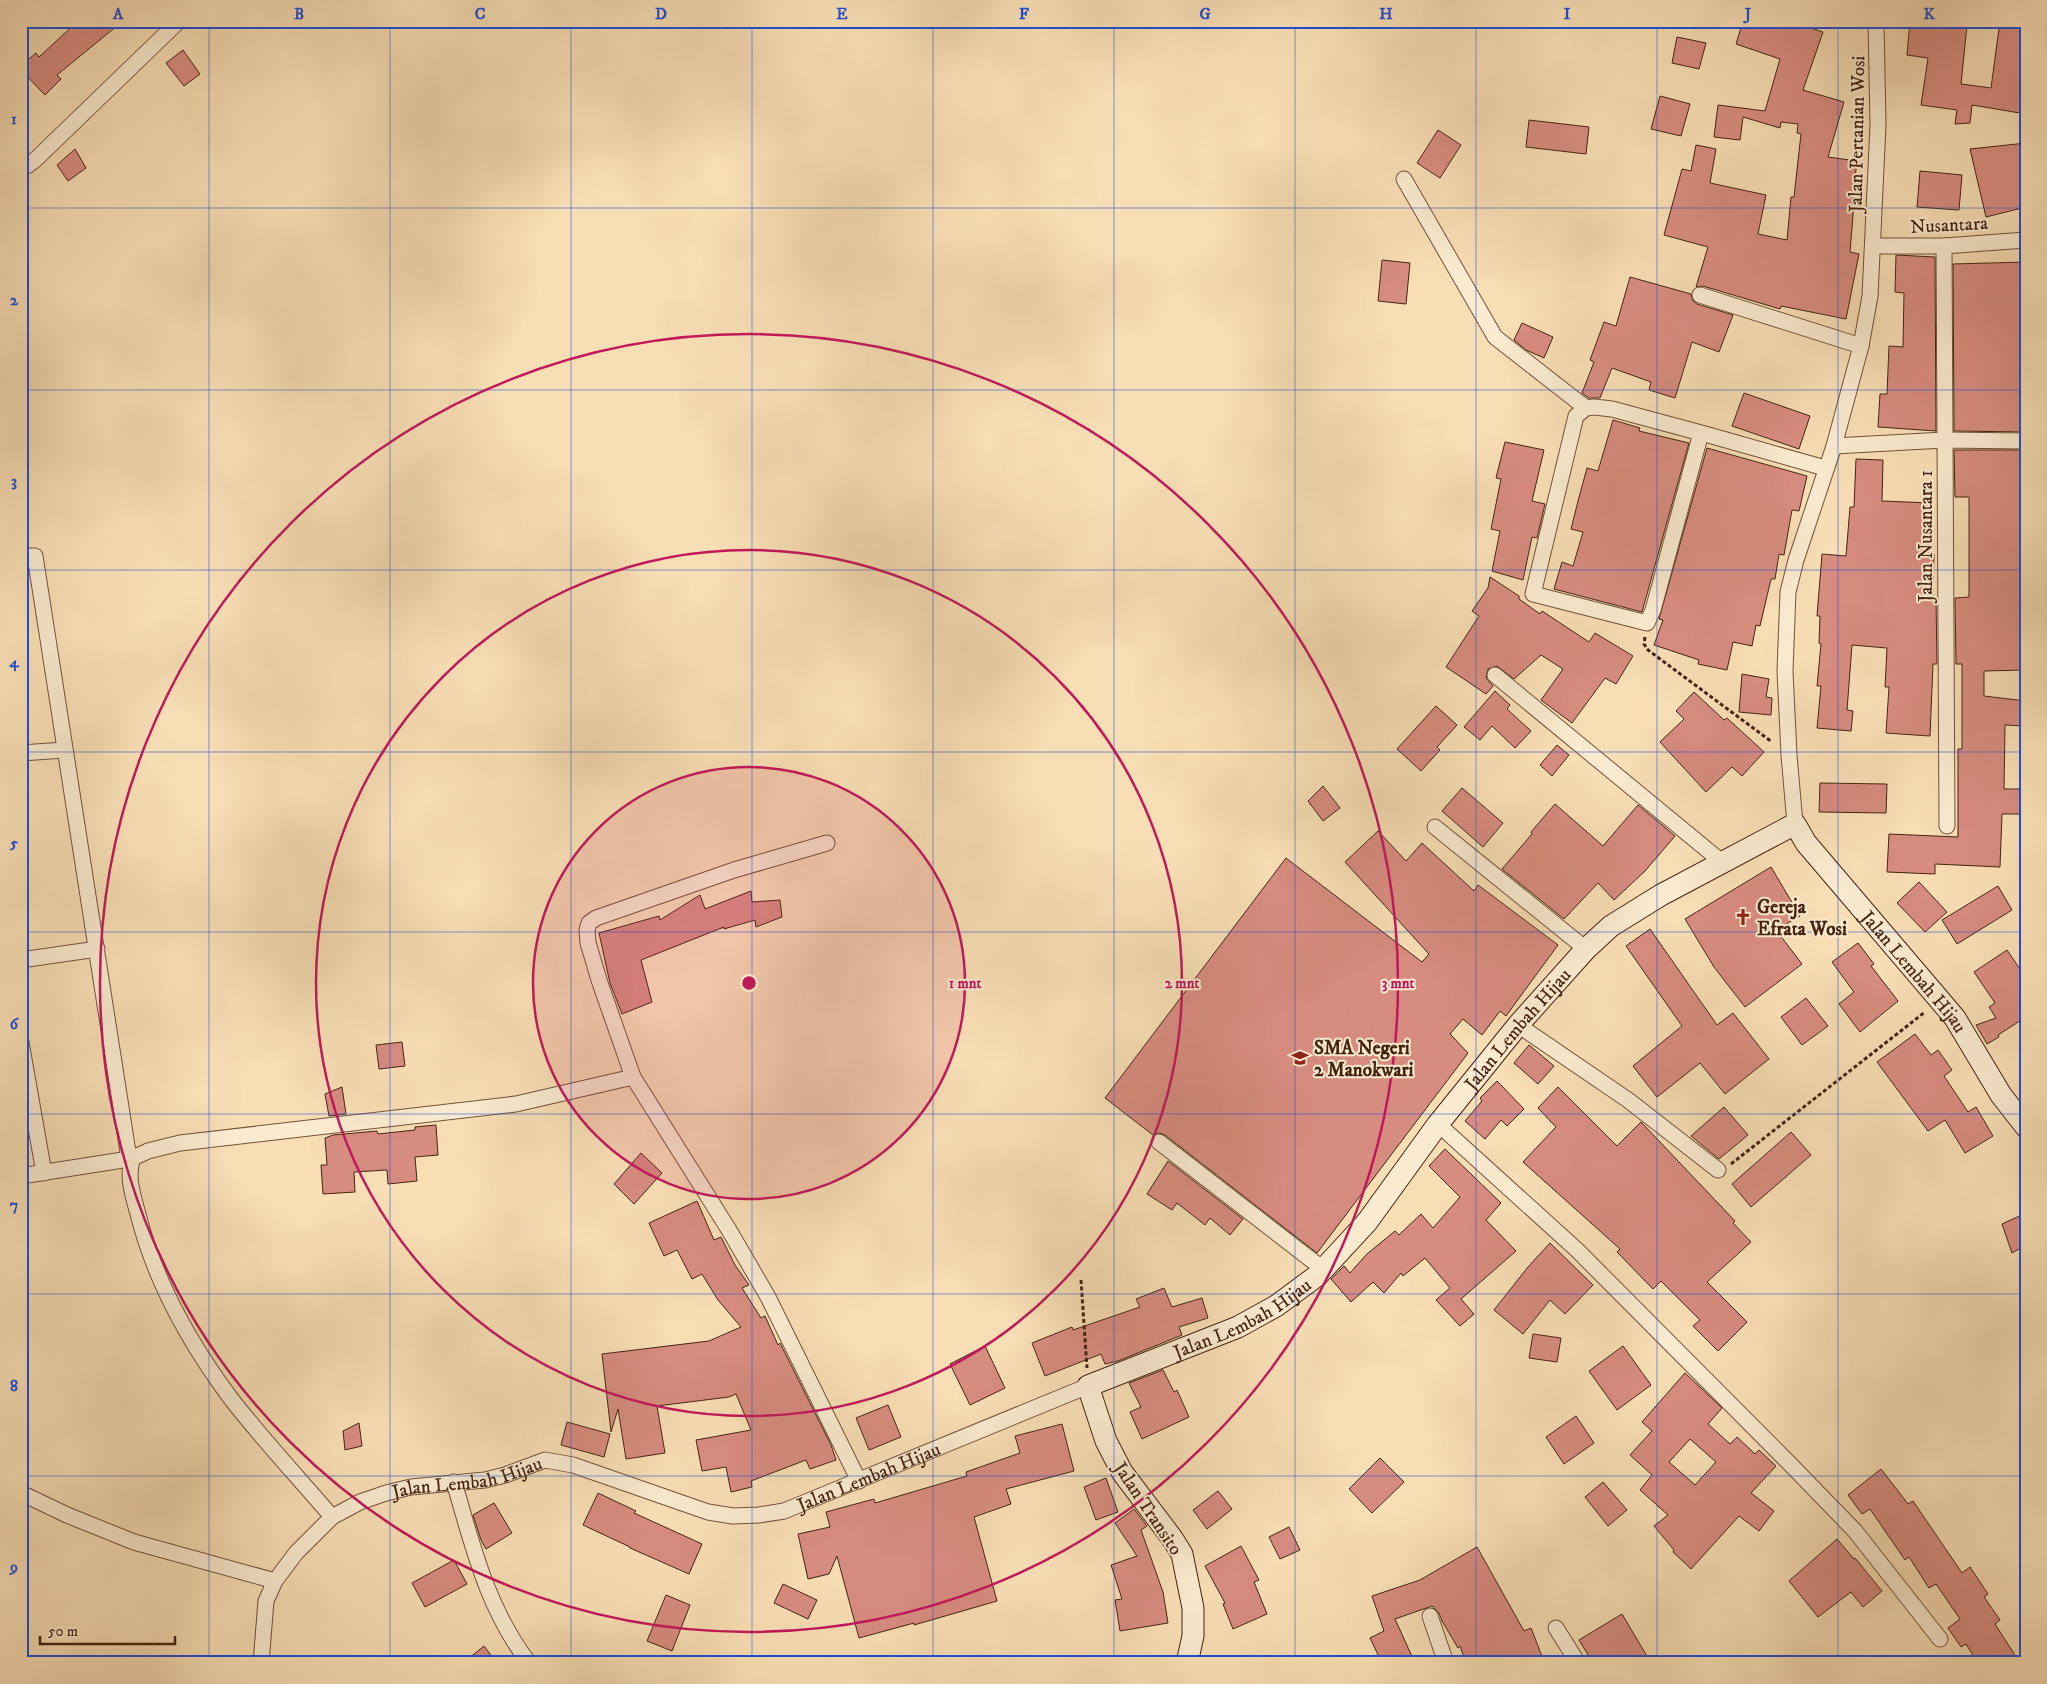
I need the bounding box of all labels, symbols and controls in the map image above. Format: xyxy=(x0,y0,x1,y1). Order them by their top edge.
text: A xyxy=(112,4,124,24)
text: B xyxy=(294,4,304,24)
text: C xyxy=(475,4,485,24)
text: D xyxy=(655,4,667,24)
text: E xyxy=(836,4,848,24)
text: F xyxy=(1019,4,1029,24)
text: G xyxy=(1199,4,1211,24)
text: H xyxy=(1379,4,1393,24)
text: I xyxy=(1564,4,1571,24)
text: J xyxy=(1743,4,1752,24)
text: K xyxy=(1923,4,1935,24)
street label: Jalan Pertanian Wosi xyxy=(1845,55,1870,215)
text: 1 xyxy=(11,109,17,129)
street label: Nusantara xyxy=(1910,212,1989,239)
text: 2 xyxy=(10,290,19,310)
street label: Jalan Nusantara 1 xyxy=(1915,470,1938,604)
text: 3 xyxy=(11,471,17,491)
text: 4 xyxy=(8,652,19,672)
text: 5 xyxy=(9,833,18,853)
place label: Gereja Efrata Wosi xyxy=(1757,896,1847,941)
street label: Jalan Lembah Hijau xyxy=(1854,905,1971,1037)
church icon: Gereja Efrata Wosi xyxy=(1733,907,1753,927)
street label: Jalan Lembah Hijau xyxy=(1459,964,1576,1097)
centre of rings xyxy=(740,974,758,992)
text: 1 mnt xyxy=(949,974,981,993)
text: 2 mnt xyxy=(1165,974,1199,993)
text: 3 mnt xyxy=(1382,974,1415,993)
text: 6 xyxy=(10,1014,20,1034)
place label: SMA Negeri 2 Manokwari xyxy=(1314,1037,1414,1082)
school or university icon: SMA Negeri 2 Manokwari xyxy=(1290,1048,1310,1068)
text: 7 xyxy=(10,1195,18,1215)
street label: Jalan Lembah Hijau xyxy=(1169,1274,1316,1365)
text: 8 xyxy=(10,1376,18,1396)
street label: Jalan Lembah Hijau xyxy=(792,1438,944,1518)
street label: Jalan Lembah Hijau xyxy=(388,1452,545,1505)
street label: Jalan Transito xyxy=(1107,1456,1187,1560)
text: 9 xyxy=(9,1557,18,1577)
scale bar xyxy=(40,1614,175,1646)
text: 50 m xyxy=(48,1622,78,1641)

